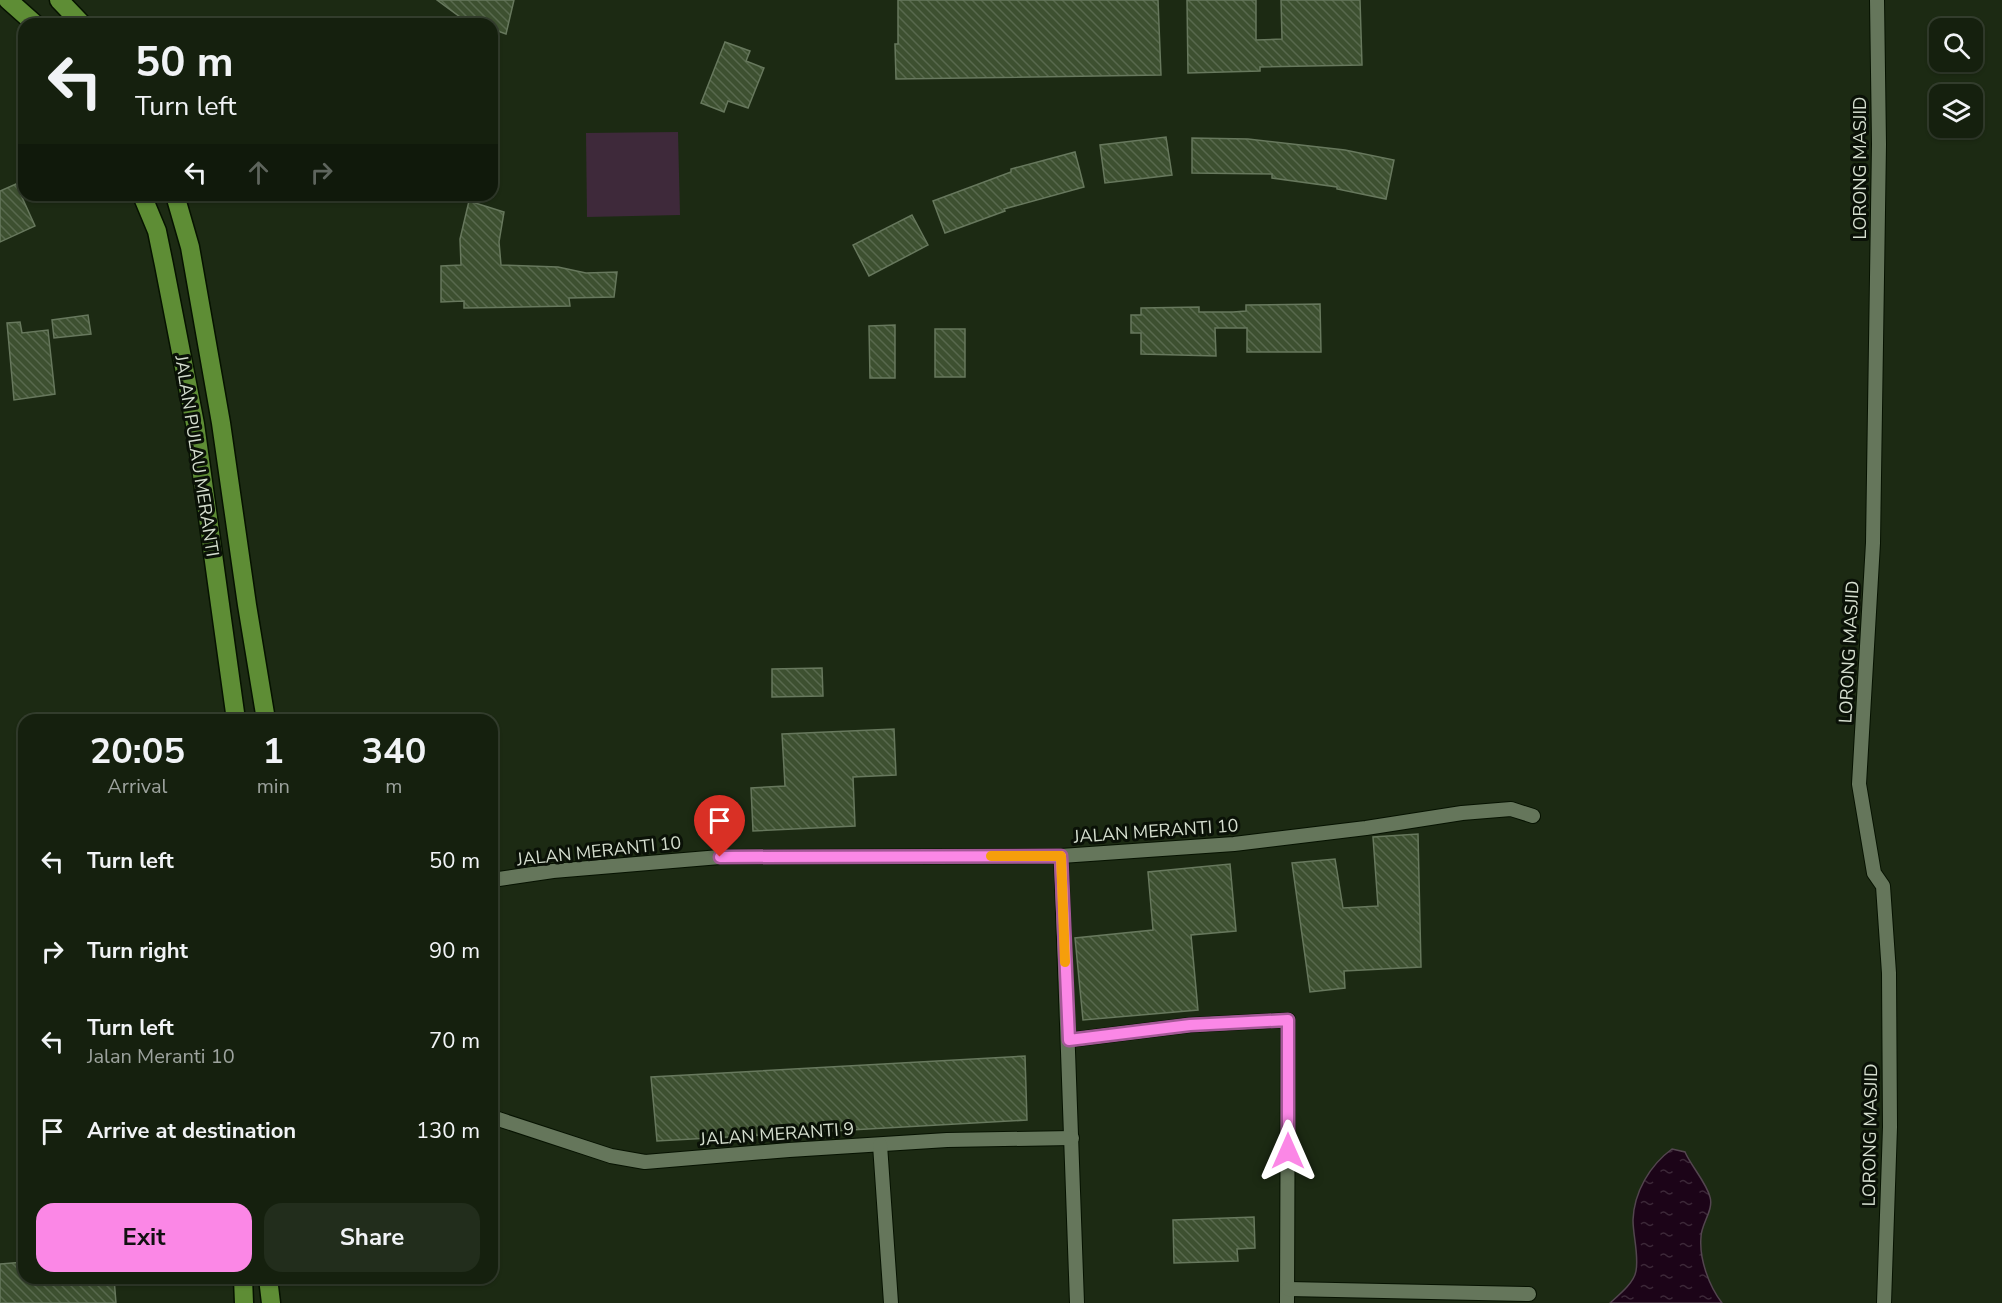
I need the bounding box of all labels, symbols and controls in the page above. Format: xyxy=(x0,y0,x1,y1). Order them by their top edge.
map controls xyxy=(1929,18,1983,138)
button: search xyxy=(1929,18,1983,72)
text: 50 m xyxy=(135,34,234,91)
icon: left xyxy=(36,42,114,120)
button: layers xyxy=(1929,84,1983,138)
text: Turn left xyxy=(135,88,236,125)
street label: LORONG MASJID xyxy=(1848,97,1872,239)
icon: left xyxy=(179,156,212,189)
icon: ahead xyxy=(242,156,275,189)
icon: right xyxy=(305,156,338,189)
street label: JALAN PULAU MERANTI xyxy=(169,353,225,558)
street label: LORONG MASJID xyxy=(1833,580,1865,724)
text: 20:05 xyxy=(90,727,185,776)
text: 1 xyxy=(262,727,284,776)
text: 340 xyxy=(361,727,426,776)
text: Arrival xyxy=(107,773,167,800)
text: min xyxy=(257,773,290,800)
text: m xyxy=(385,773,402,800)
pin xyxy=(694,795,745,857)
icon: arrive xyxy=(703,804,736,837)
street label: JALAN MERANTI 10 xyxy=(1072,813,1239,849)
street label: JALAN MERANTI 10 xyxy=(515,830,682,872)
icon: left xyxy=(36,845,69,878)
text: Turn left xyxy=(87,846,174,876)
text: 50 m xyxy=(429,846,480,876)
icon: right xyxy=(36,935,69,968)
text: Turn right xyxy=(87,936,188,966)
text: 90 m xyxy=(429,936,480,966)
text: Turn left xyxy=(87,1013,174,1043)
icon: left xyxy=(36,1025,69,1058)
text: 70 m xyxy=(429,1026,480,1056)
text: Jalan Meranti 10 xyxy=(87,1043,235,1070)
street label: LORONG MASJID xyxy=(1857,1063,1883,1207)
icon: arrive xyxy=(36,1115,69,1148)
text: Arrive at destination xyxy=(87,1116,296,1146)
text: 130 m xyxy=(416,1116,480,1146)
street label: JALAN MERANTI 9 xyxy=(698,1117,855,1151)
position arrow xyxy=(1256,1119,1320,1183)
button: Exit xyxy=(36,1203,252,1272)
button: Share xyxy=(264,1203,480,1272)

